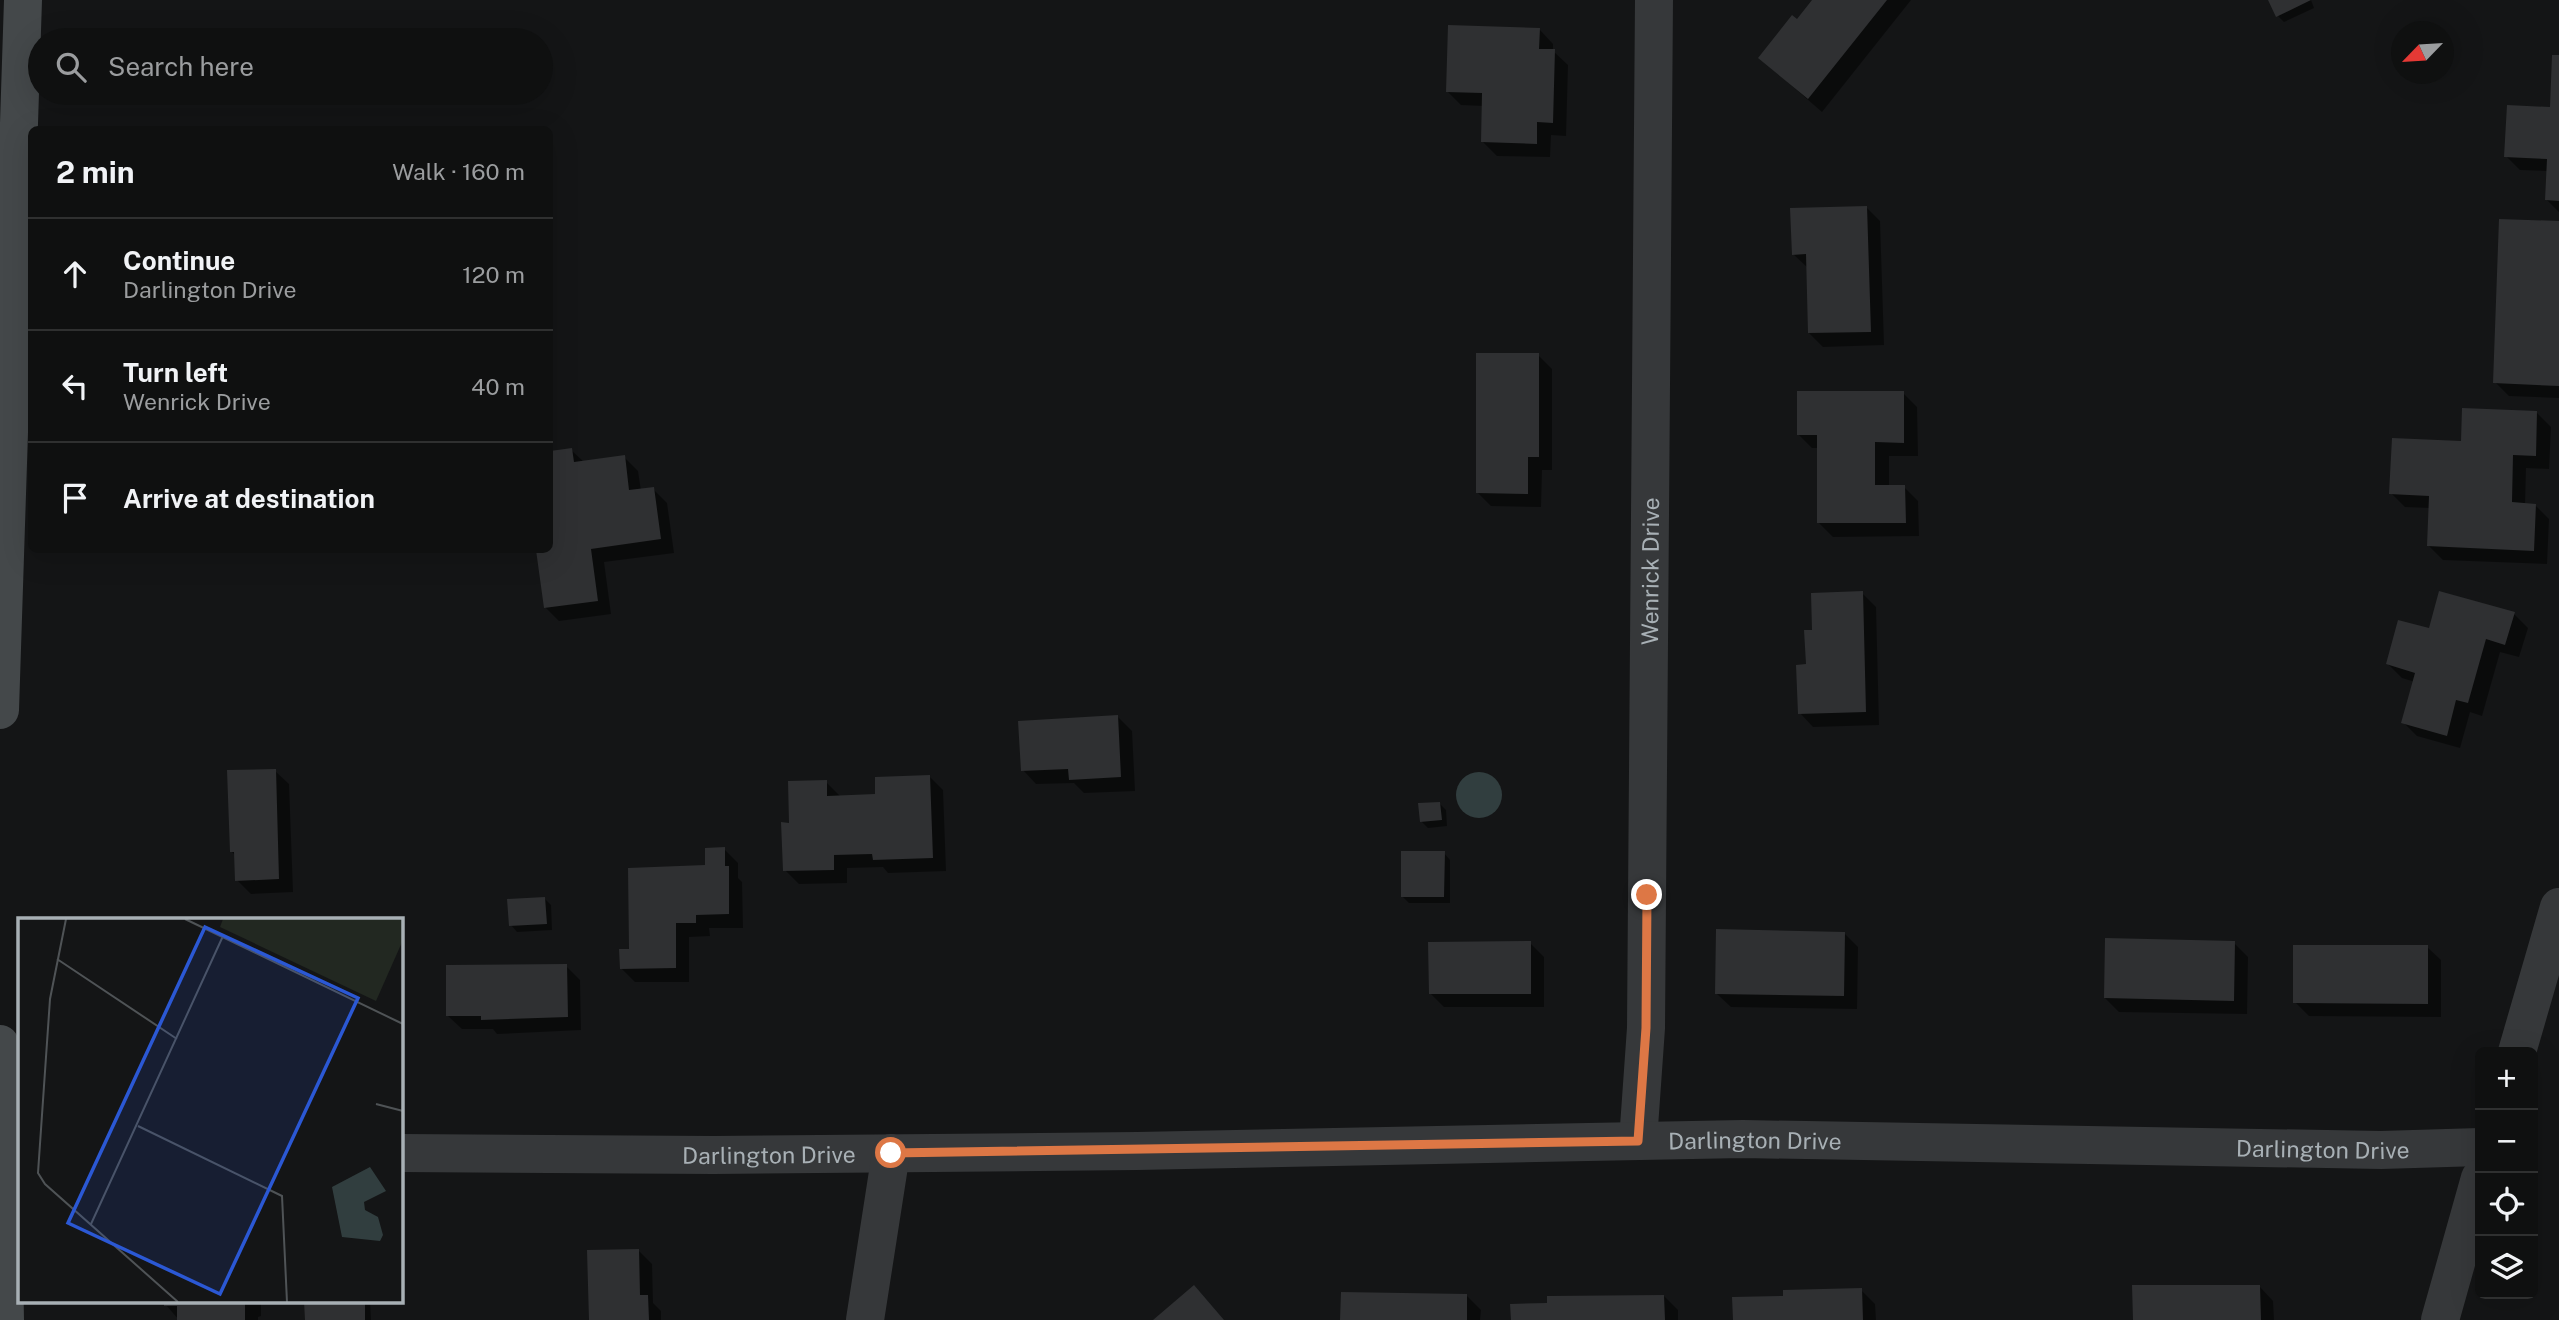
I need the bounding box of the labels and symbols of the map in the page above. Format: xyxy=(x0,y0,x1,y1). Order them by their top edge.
north arrow xyxy=(2391,21,2454,84)
street label: Wenrick Drive xyxy=(1635,497,1664,645)
route end xyxy=(1631,879,1662,910)
inset map xyxy=(18,918,402,1302)
street label: Darlington Drive xyxy=(1668,1125,1842,1154)
street label: Darlington Drive xyxy=(2236,1134,2410,1164)
route start xyxy=(875,1137,906,1168)
street label: Darlington Drive xyxy=(682,1140,856,1169)

